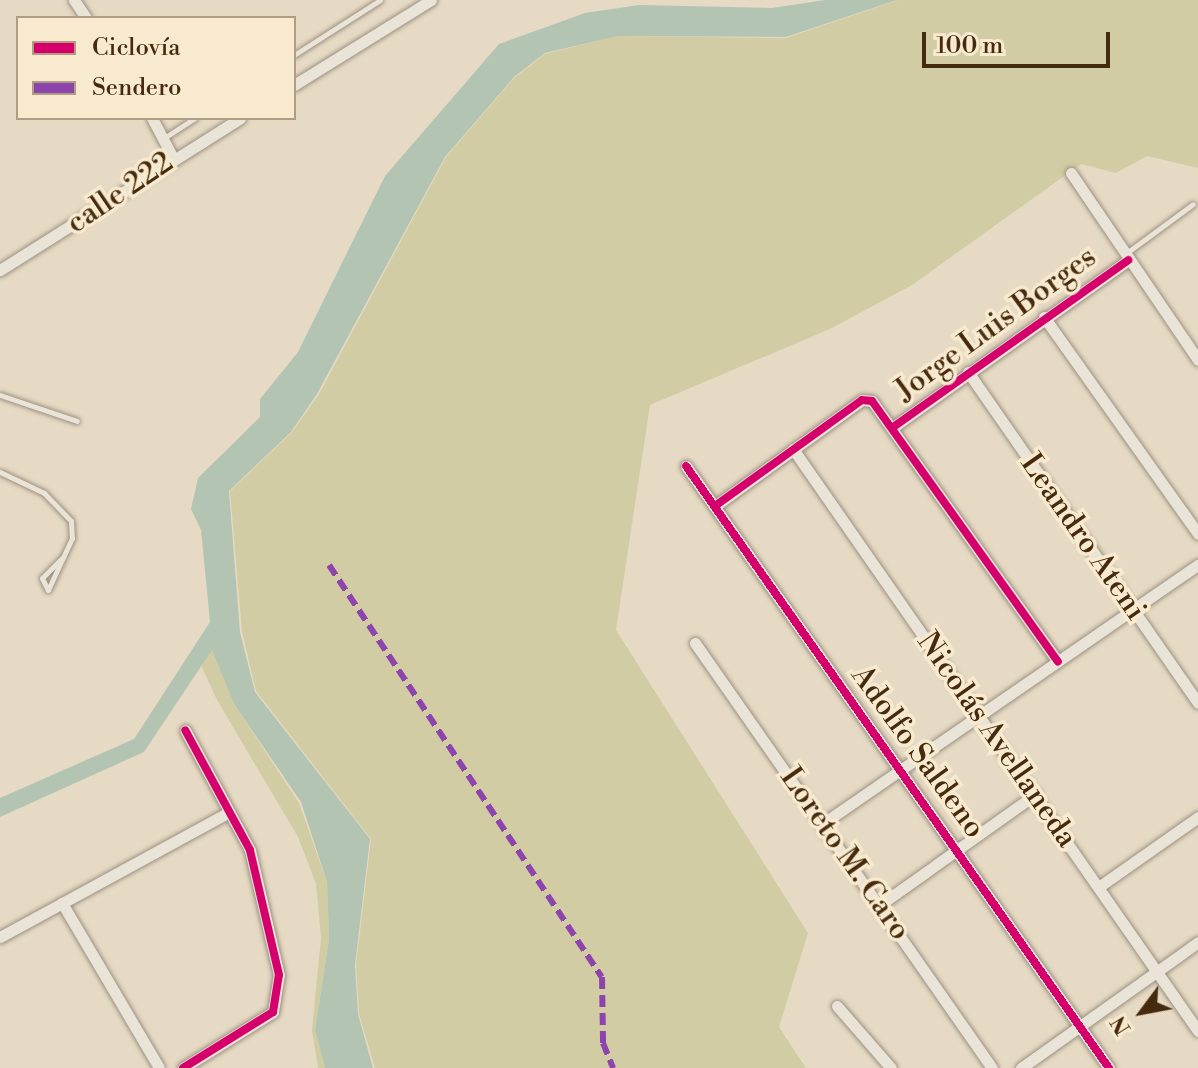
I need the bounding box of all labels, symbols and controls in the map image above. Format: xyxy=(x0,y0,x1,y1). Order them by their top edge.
legend xyxy=(16,16,296,120)
scale bar xyxy=(926,16,1114,66)
text: 100 m xyxy=(936,31,1003,61)
text: Ciclovía xyxy=(92,33,180,63)
text: Sendero xyxy=(92,73,182,103)
street label: calle 222 xyxy=(60,144,180,242)
street label: Jorge Luis Borges xyxy=(889,239,1103,409)
street label: Leandro Ateni xyxy=(1012,447,1154,627)
street label: Nicolás Avellaneda xyxy=(909,625,1085,855)
street label: Adolfo Saldeno xyxy=(843,659,993,845)
street label: Loreto M. Caro xyxy=(772,761,918,947)
north arrow xyxy=(1102,972,1182,1052)
text: N xyxy=(1105,1010,1137,1040)

